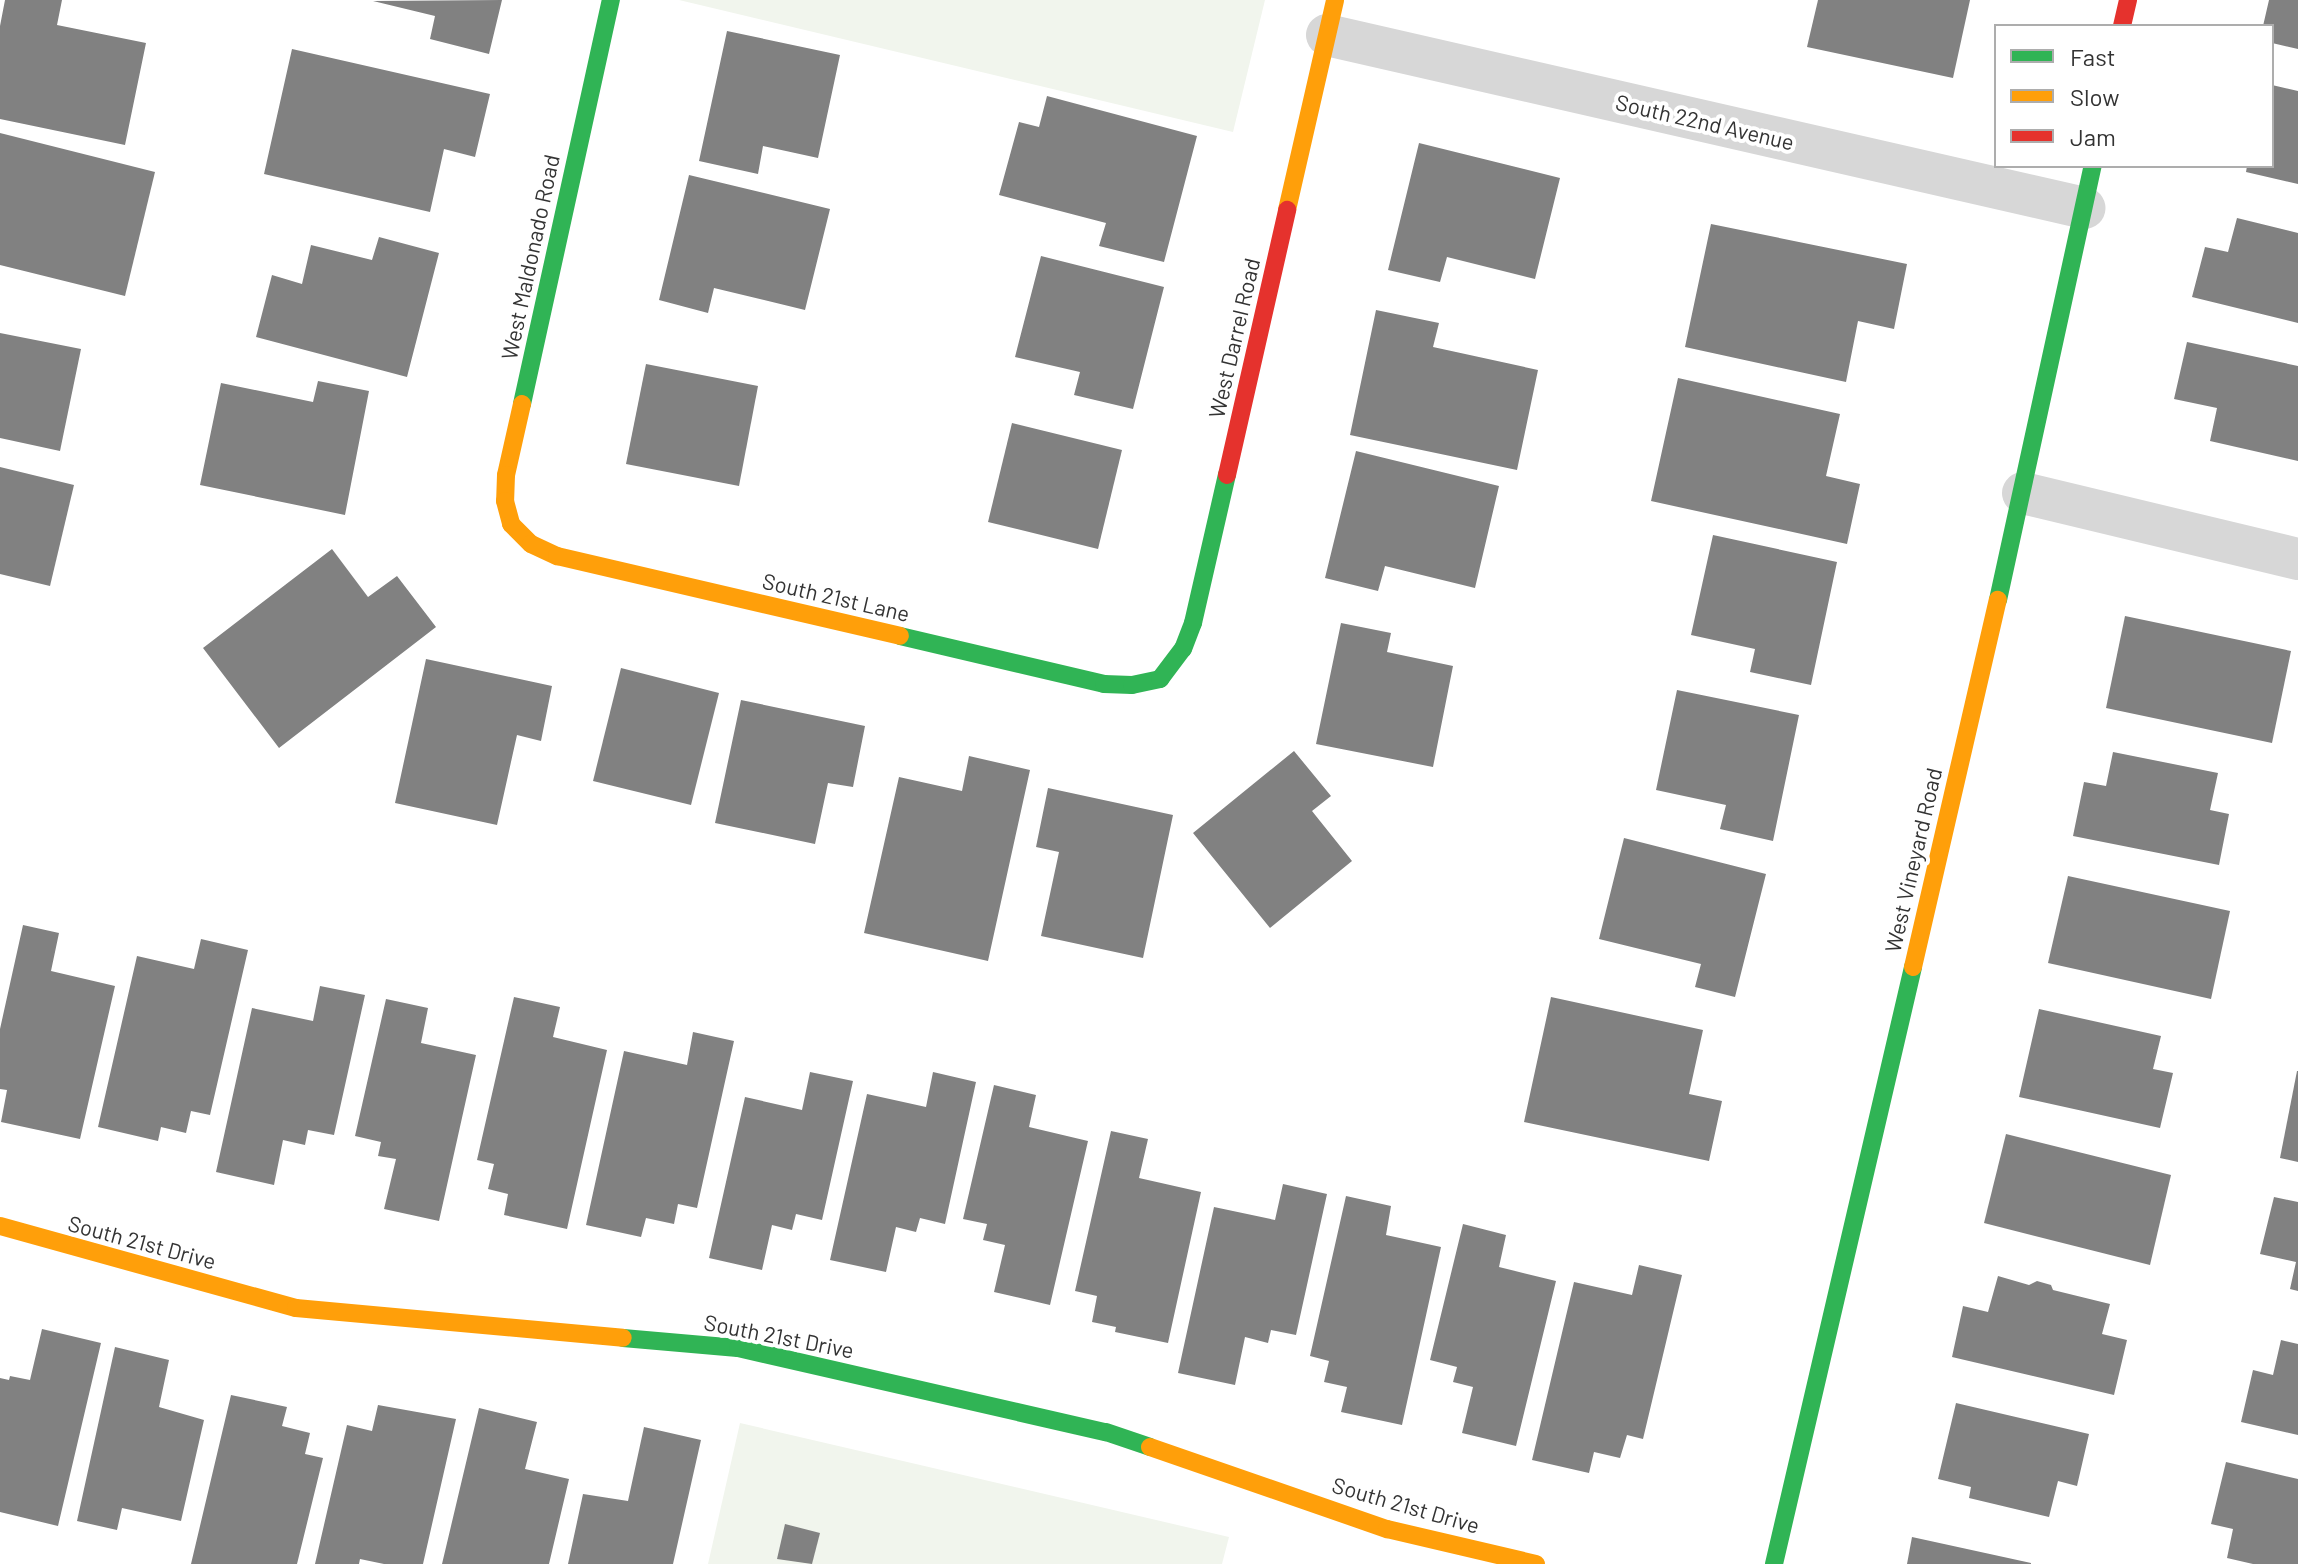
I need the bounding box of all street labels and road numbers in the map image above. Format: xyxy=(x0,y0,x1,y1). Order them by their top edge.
street label: South 22nd Avenue xyxy=(1613,89,1797,155)
street label: West Maldonado Road xyxy=(495,152,565,362)
street label: West Darrel Road xyxy=(1203,256,1265,420)
street label: South 21st Lane xyxy=(760,567,912,627)
street label: West Vineyard Road xyxy=(1879,765,1947,955)
street label: South 21st Drive xyxy=(65,1210,219,1274)
street label: South 21st Drive xyxy=(702,1309,856,1363)
street label: South 21st Drive xyxy=(1329,1471,1483,1539)

